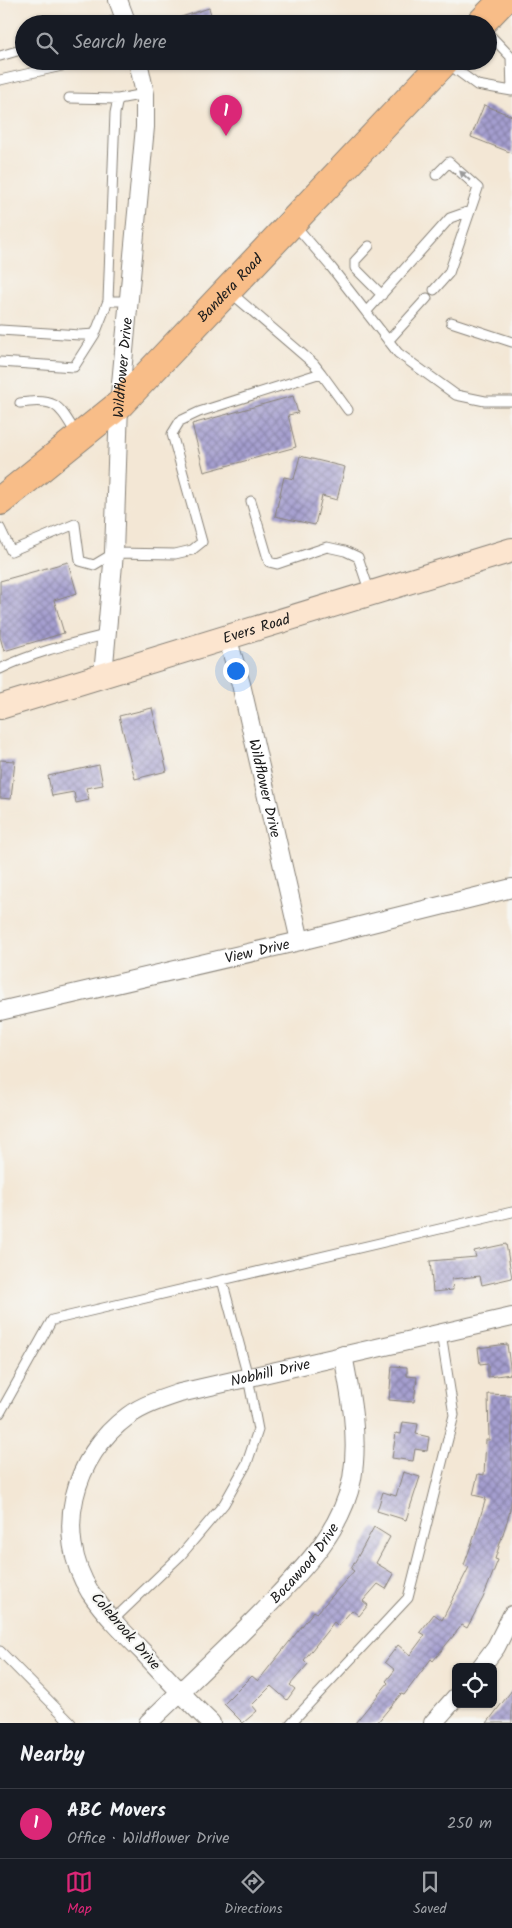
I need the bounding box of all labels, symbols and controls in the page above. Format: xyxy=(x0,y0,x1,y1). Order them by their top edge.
search box xyxy=(15,15,497,70)
text: Search here xyxy=(73,28,167,58)
icon: search xyxy=(33,29,61,57)
pin: 1 xyxy=(210,95,242,136)
one-way arrow xyxy=(459,171,472,182)
street label: Bandera Road xyxy=(192,249,270,329)
street label: Wildflower Drive xyxy=(108,316,140,418)
street label: Evers Road xyxy=(220,608,294,651)
your location xyxy=(223,658,249,684)
street label: Wildflower Drive xyxy=(241,737,287,840)
street label: View Drive xyxy=(223,933,292,971)
street label: Nobhill Drive xyxy=(228,1353,313,1394)
street label: Bocawood Drive xyxy=(265,1519,346,1610)
street label: Colebrook Drive xyxy=(84,1587,166,1676)
map controls xyxy=(452,1663,497,1708)
button: locate xyxy=(452,1663,497,1708)
text: Nearby xyxy=(20,1739,85,1772)
text: ABC Movers xyxy=(67,1796,166,1826)
text: 1 xyxy=(34,1811,38,1836)
text: 250 m xyxy=(447,1811,492,1836)
text: Office · Wildflower Drive xyxy=(67,1826,229,1851)
tab: Map xyxy=(65,1868,93,1920)
tab: Directions xyxy=(224,1868,282,1920)
tab: Saved xyxy=(413,1868,447,1920)

